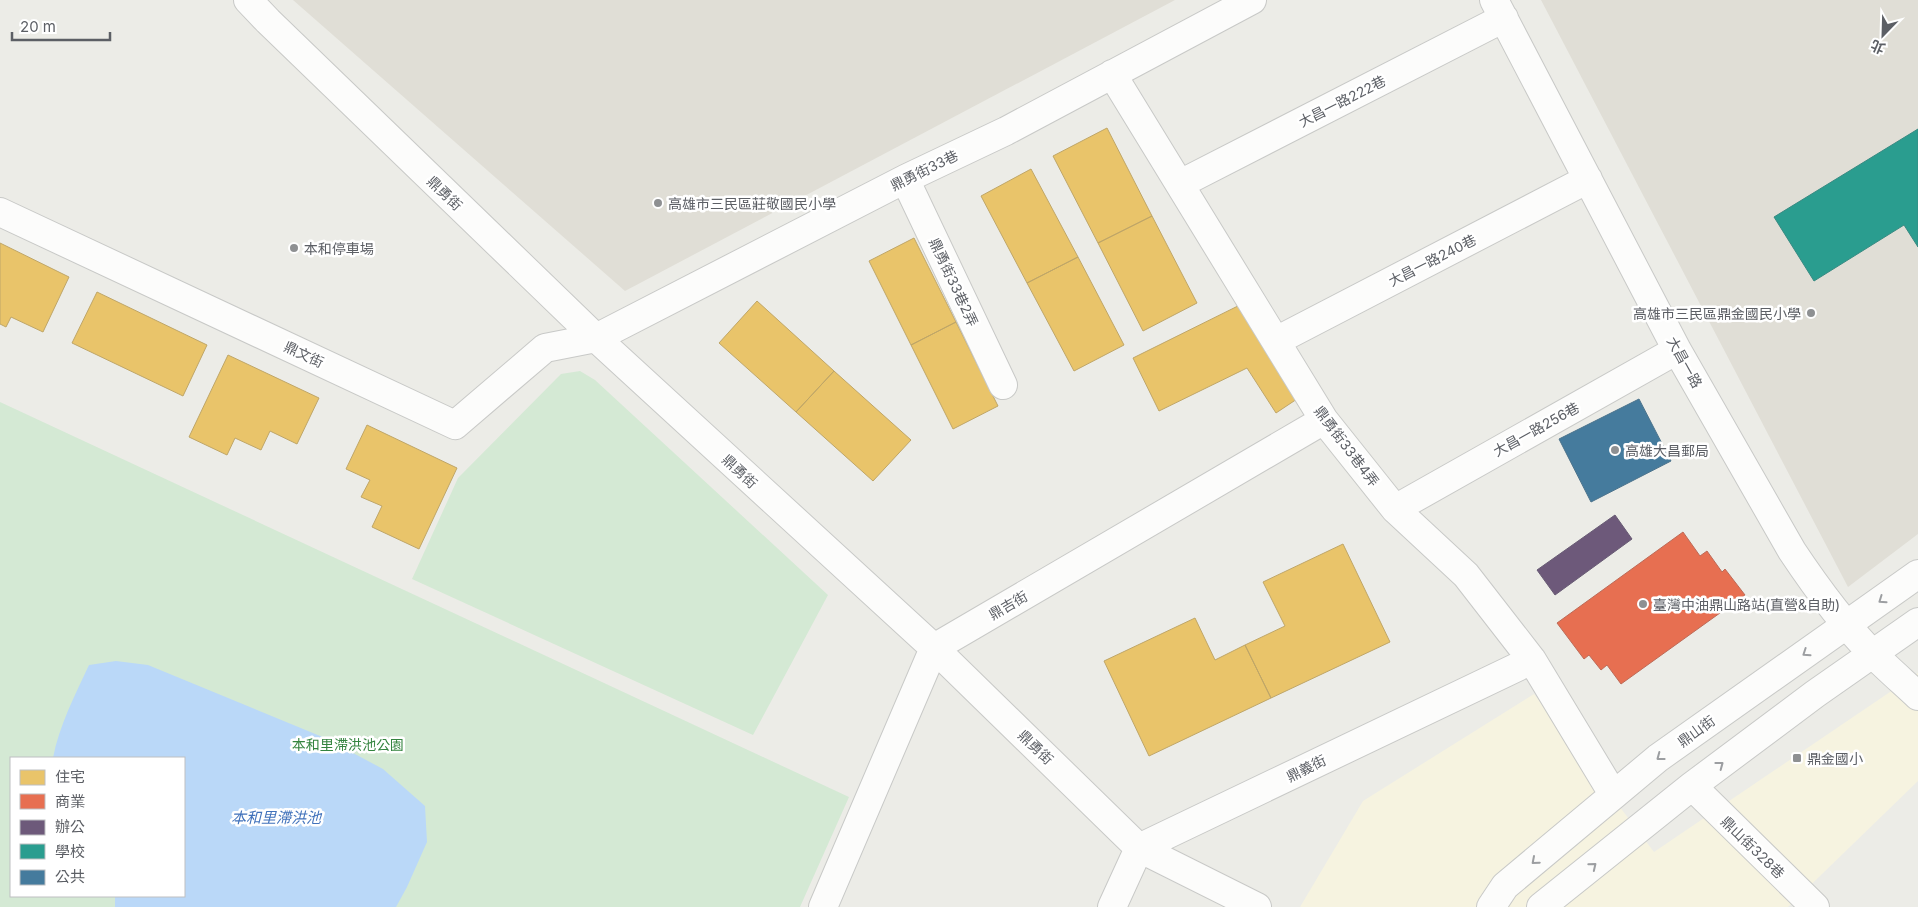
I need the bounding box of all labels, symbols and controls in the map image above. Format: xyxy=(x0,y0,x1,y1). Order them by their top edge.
scale bar xyxy=(12,10,110,42)
north arrow xyxy=(1858,10,1908,60)
text: 20 m xyxy=(20,17,56,36)
text: 北 xyxy=(1868,37,1887,58)
street label: 大昌一路222巷 xyxy=(1296,72,1388,130)
street label: 鼎勇街33巷 xyxy=(887,146,961,194)
street label: 鼎勇街 xyxy=(424,172,466,214)
place label: 高雄市三民區莊敬國民小學 xyxy=(668,195,836,212)
marker: 高雄市三民區莊敬國民小學 xyxy=(652,197,664,209)
street label: 大昌一路240巷 xyxy=(1385,231,1479,289)
street label: 鼎勇街33巷2弄 xyxy=(926,235,982,329)
place label: 本和停車場 xyxy=(304,240,374,257)
marker: 本和停車場 xyxy=(288,242,300,254)
place label: 高雄市三民區鼎金國民小學 xyxy=(1633,305,1801,322)
marker: 高雄市三民區鼎金國民小學 xyxy=(1805,307,1817,319)
street label: 大昌一路 xyxy=(1664,333,1706,391)
street label: 鼎文街 xyxy=(281,337,327,371)
street label: 大昌一路256巷 xyxy=(1490,398,1582,460)
street label: 鼎勇街33巷4弄 xyxy=(1311,402,1383,490)
place label: 高雄大昌郵局 xyxy=(1625,442,1709,459)
marker: 高雄大昌郵局 xyxy=(1609,444,1621,456)
street label: 鼎勇街 xyxy=(719,450,761,492)
street label: 鼎吉街 xyxy=(986,587,1030,623)
one-way arrow xyxy=(1879,594,1888,603)
place label: 臺灣中油鼎山路站(直營&自助) xyxy=(1653,596,1840,613)
marker: 臺灣中油鼎山路站(直營&自助) xyxy=(1637,598,1649,610)
one-way arrow xyxy=(1802,646,1811,656)
street label: 鼎山街 xyxy=(1674,712,1718,750)
street label: 鼎勇街 xyxy=(1015,726,1057,768)
park label: 本和里滯洪池公園 xyxy=(292,736,404,753)
place label: 鼎金國小 xyxy=(1807,750,1863,767)
street label: 鼎義街 xyxy=(1283,751,1329,785)
one-way arrow xyxy=(1656,751,1666,760)
marker: 鼎金國小 xyxy=(1791,752,1803,764)
legend xyxy=(10,757,185,897)
one-way arrow xyxy=(1714,762,1724,771)
text: 住宅 xyxy=(55,767,85,786)
text: 商業 xyxy=(55,792,85,811)
water label: 本和里滯洪池 xyxy=(231,808,323,827)
street label: 鼎山街328巷 xyxy=(1718,812,1788,882)
text: 辦公 xyxy=(55,817,85,836)
text: 學校 xyxy=(55,842,85,861)
one-way arrow xyxy=(1531,855,1540,864)
one-way arrow xyxy=(1587,862,1596,871)
text: 公共 xyxy=(55,867,85,886)

